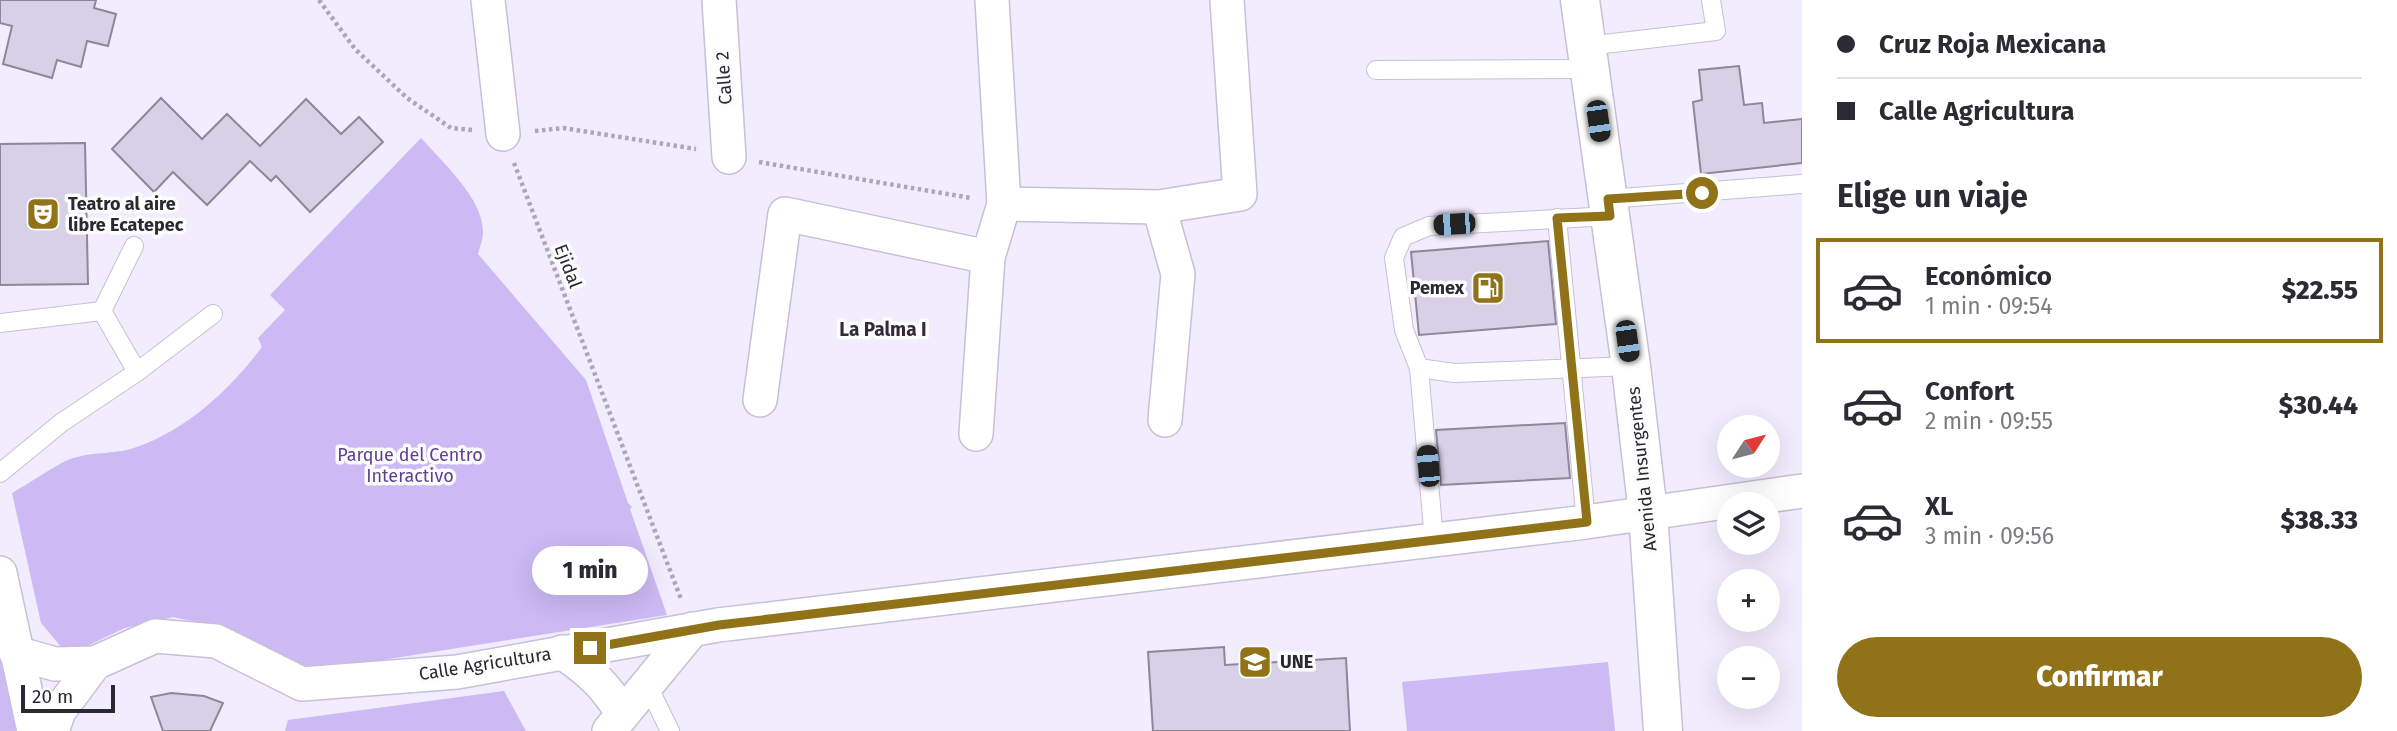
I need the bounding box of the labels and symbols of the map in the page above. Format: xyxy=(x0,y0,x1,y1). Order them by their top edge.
street label: Calle 2 xyxy=(711,50,737,105)
car xyxy=(1585,99,1612,143)
route start xyxy=(1686,177,1718,209)
place label: Teatro al aire libre Ecatepec xyxy=(68,193,184,236)
theatre icon: Teatro al aire libre Ecatepec xyxy=(24,195,62,233)
car xyxy=(1433,212,1476,236)
street label: Ejidal xyxy=(550,241,586,291)
fuel station icon: Pemex xyxy=(1469,269,1507,307)
place label: Pemex xyxy=(1410,277,1465,299)
district label: La Palma I xyxy=(839,318,927,341)
car xyxy=(1614,319,1641,363)
street label: Avenida Insurgentes xyxy=(1622,386,1662,552)
north arrow xyxy=(1717,415,1780,478)
park label: Parque del Centro Interactivo xyxy=(337,444,483,487)
car xyxy=(1416,444,1441,488)
callout: 1 min xyxy=(532,546,648,596)
route end xyxy=(574,632,606,664)
street label: Calle Agricultura xyxy=(417,643,553,685)
school or university icon: UNE xyxy=(1236,643,1274,681)
place label: UNE xyxy=(1280,651,1313,673)
scale bar xyxy=(21,682,116,714)

